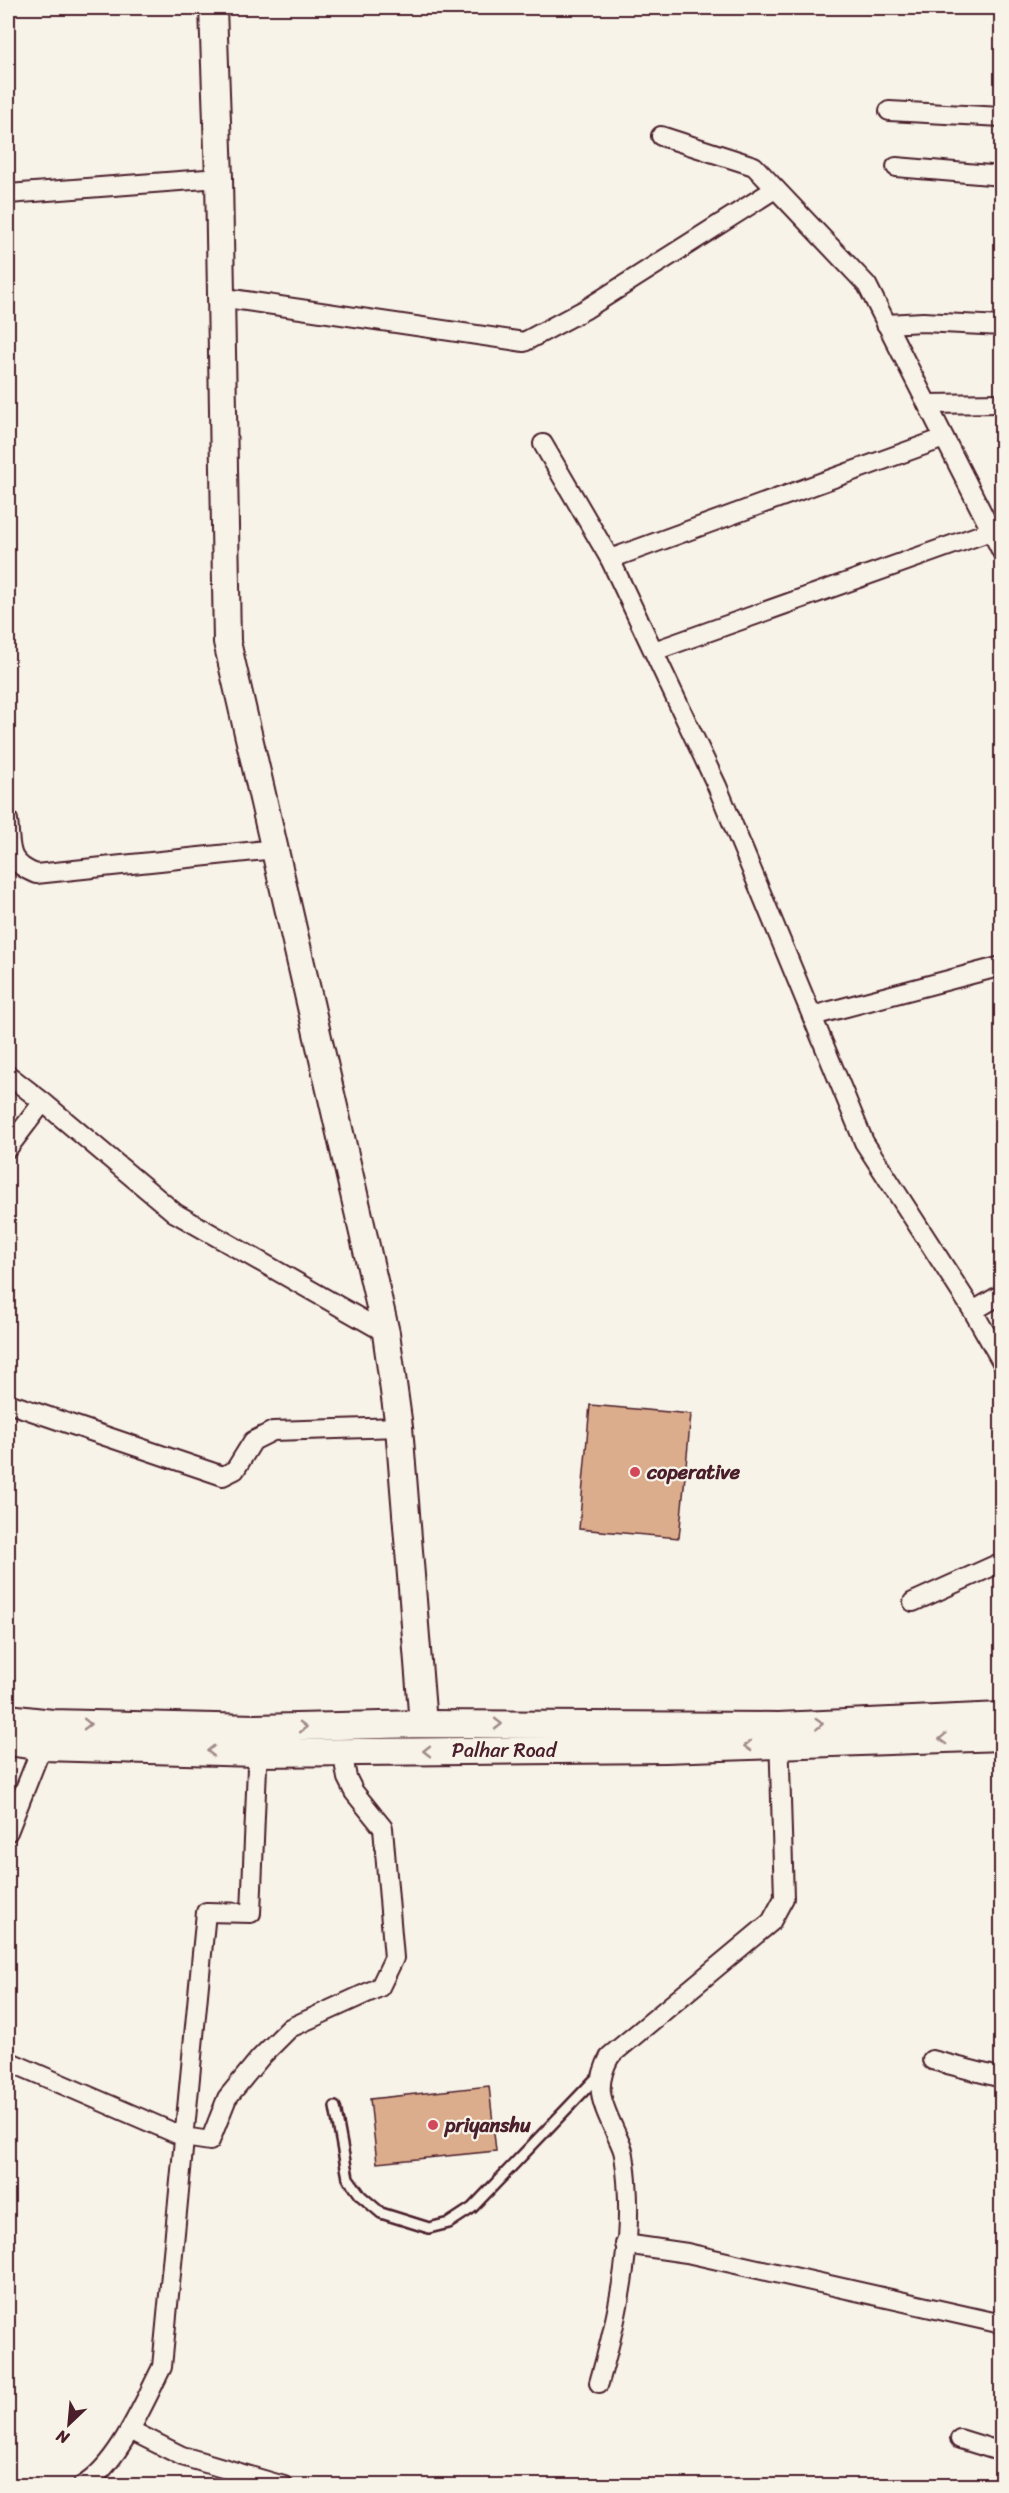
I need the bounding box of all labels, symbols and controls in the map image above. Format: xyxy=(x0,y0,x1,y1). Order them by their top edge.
place label: coperative xyxy=(646,1455,741,1490)
marker: coperative xyxy=(628,1465,642,1479)
one-way arrow xyxy=(82,1717,91,1730)
one-way arrow xyxy=(814,1717,823,1730)
one-way arrow xyxy=(493,1718,502,1730)
one-way arrow xyxy=(298,1720,307,1733)
street label: Palhar Road xyxy=(452,1733,558,1768)
one-way arrow xyxy=(939,1733,948,1746)
one-way arrow xyxy=(744,1739,753,1752)
one-way arrow xyxy=(207,1745,216,1758)
one-way arrow xyxy=(423,1745,432,1757)
place label: priyanshu xyxy=(443,2108,531,2143)
marker: priyanshu xyxy=(426,2118,440,2132)
north arrow xyxy=(39,2394,99,2454)
text: N xyxy=(50,2421,75,2453)

